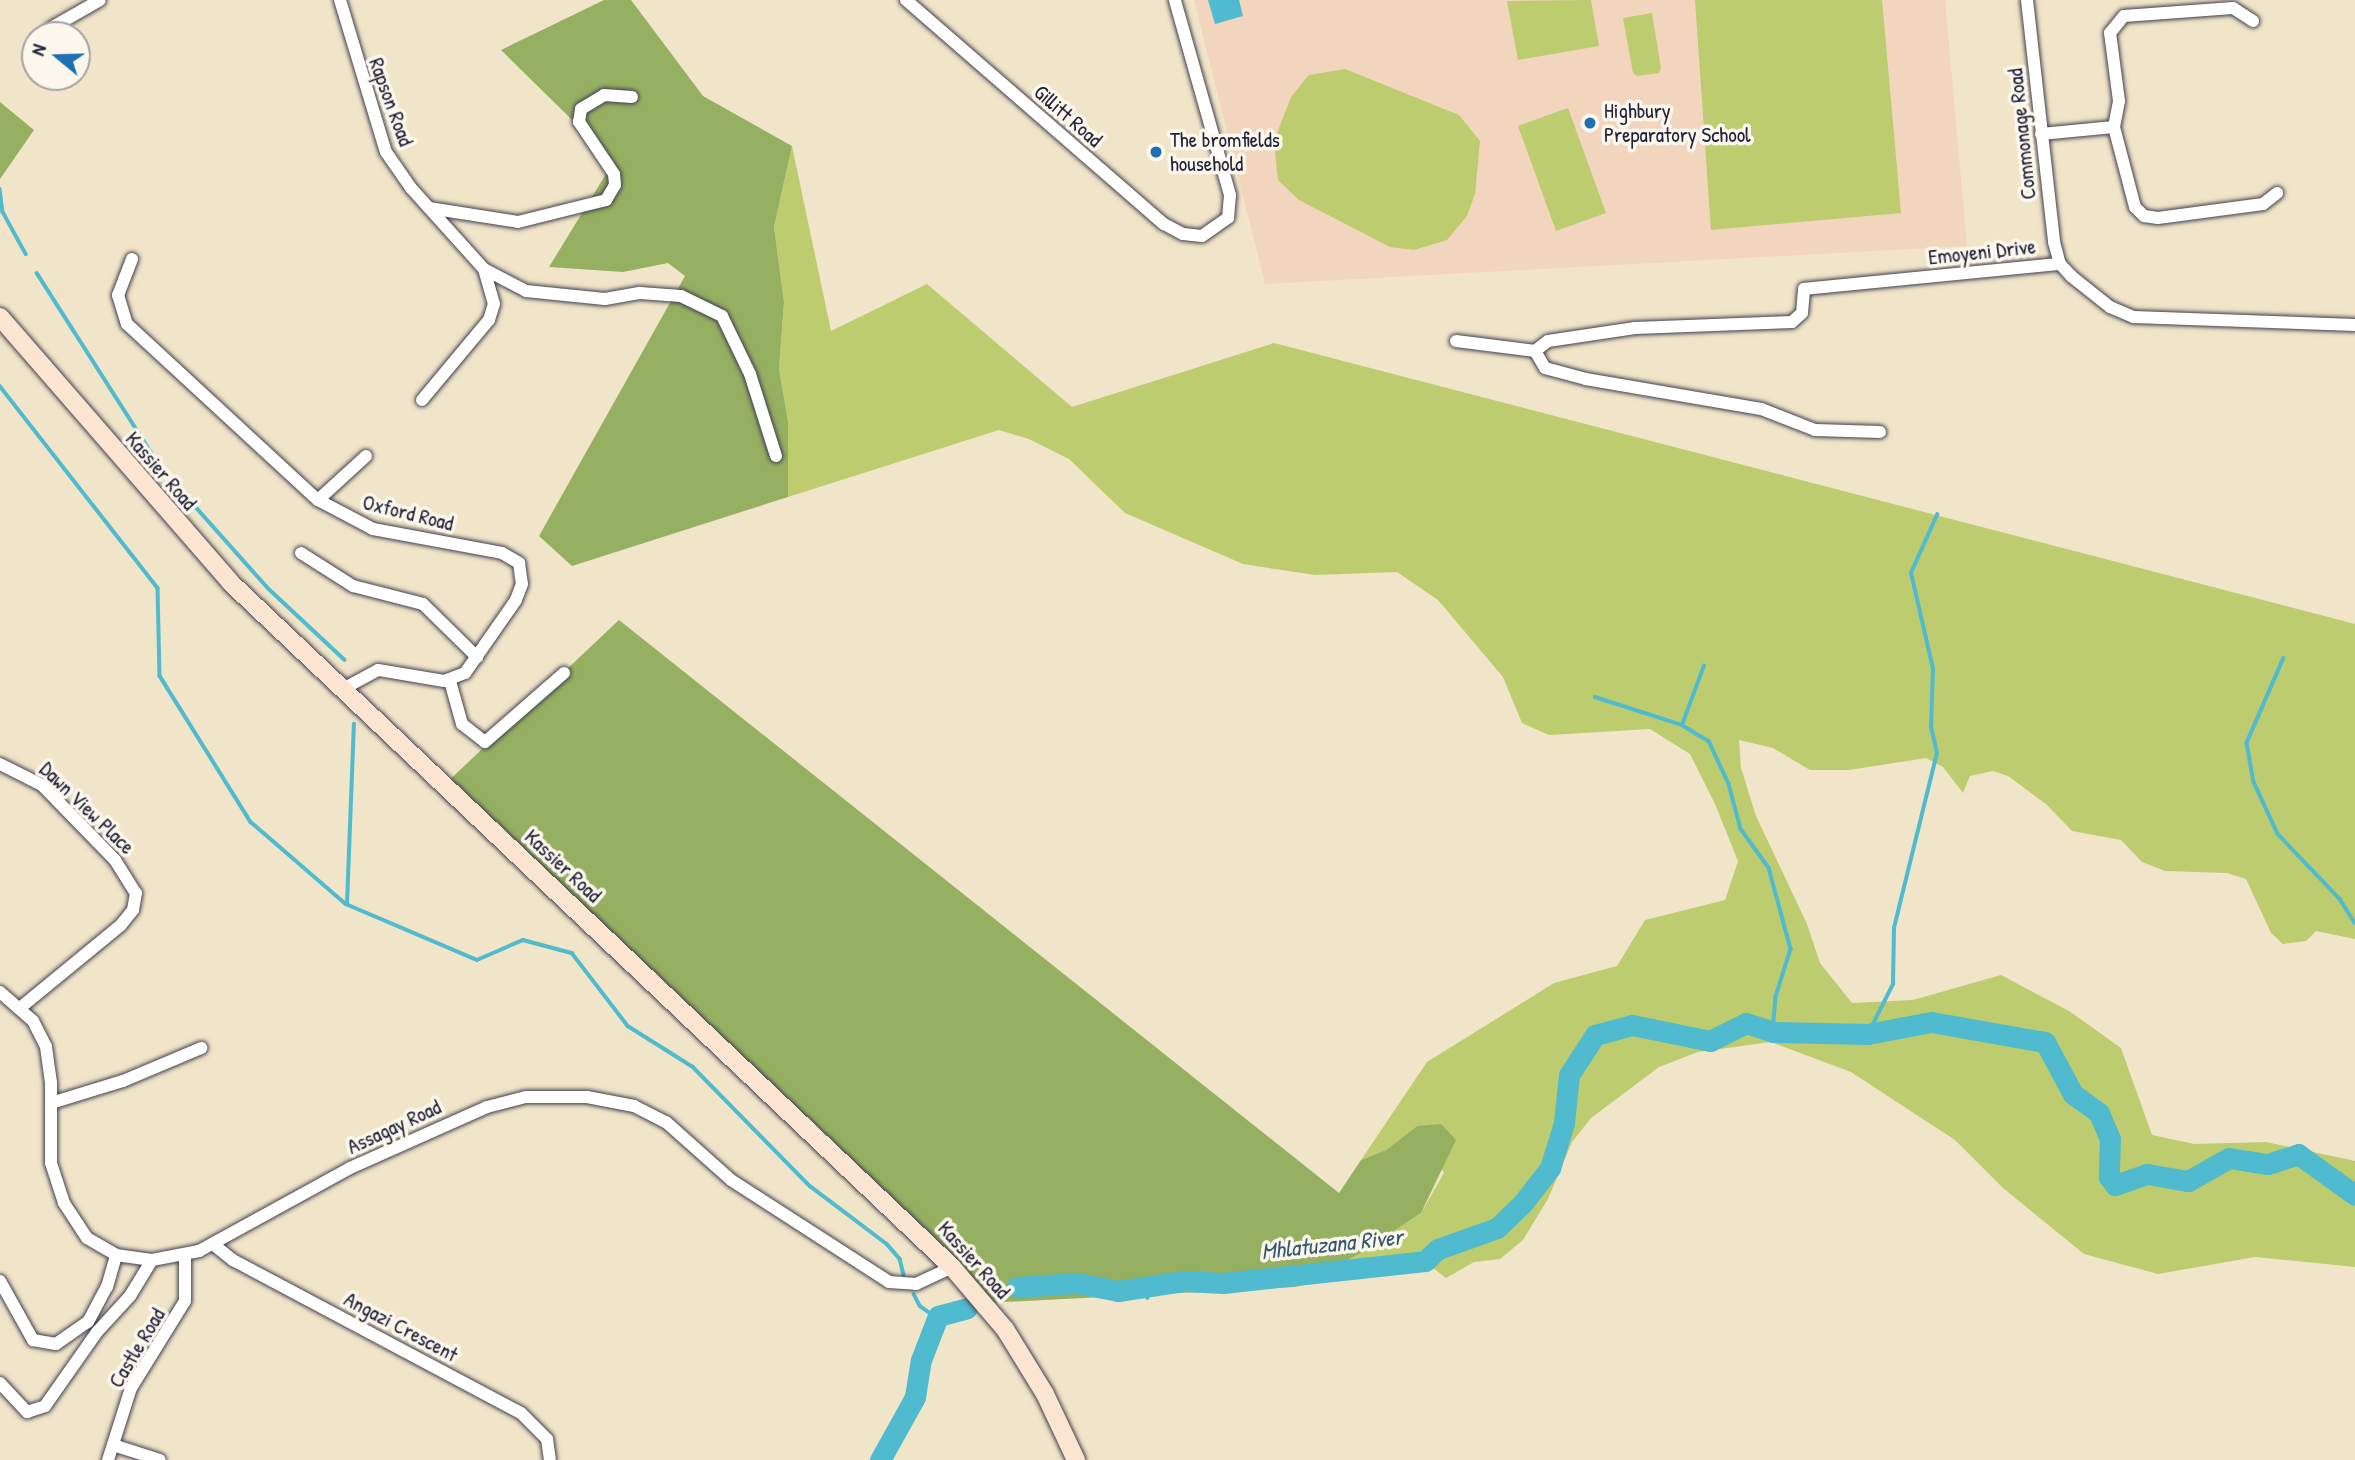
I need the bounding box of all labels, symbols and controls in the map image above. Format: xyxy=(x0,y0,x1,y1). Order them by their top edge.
north arrow xyxy=(21,21,91,91)
text: N xyxy=(24,41,52,59)
street label: Rapson Road xyxy=(363,54,419,150)
street label: Commonage Road xyxy=(2003,67,2041,201)
street label: Gillitt Road xyxy=(1029,80,1107,152)
place label: Highbury Preparatory School xyxy=(1604,98,1751,148)
marker: Highbury Preparatory School xyxy=(1582,115,1598,131)
place label: The bromfields household xyxy=(1170,127,1280,177)
marker: The bromfields household xyxy=(1148,144,1164,160)
street label: Emoyeni Drive xyxy=(1927,234,2037,270)
street label: Kassier Road xyxy=(120,427,202,515)
street label: Oxford Road xyxy=(360,490,456,536)
street label: Dawn View Place xyxy=(34,757,140,859)
street label: Kassier Road xyxy=(519,824,607,908)
street label: Assagay Road xyxy=(343,1094,445,1160)
street label: Kassier Road xyxy=(933,1216,1015,1304)
water label: Mhlatuzana River xyxy=(1260,1223,1404,1265)
street label: Angazi Crescent xyxy=(340,1287,462,1367)
street label: Castle Road xyxy=(103,1304,171,1392)

